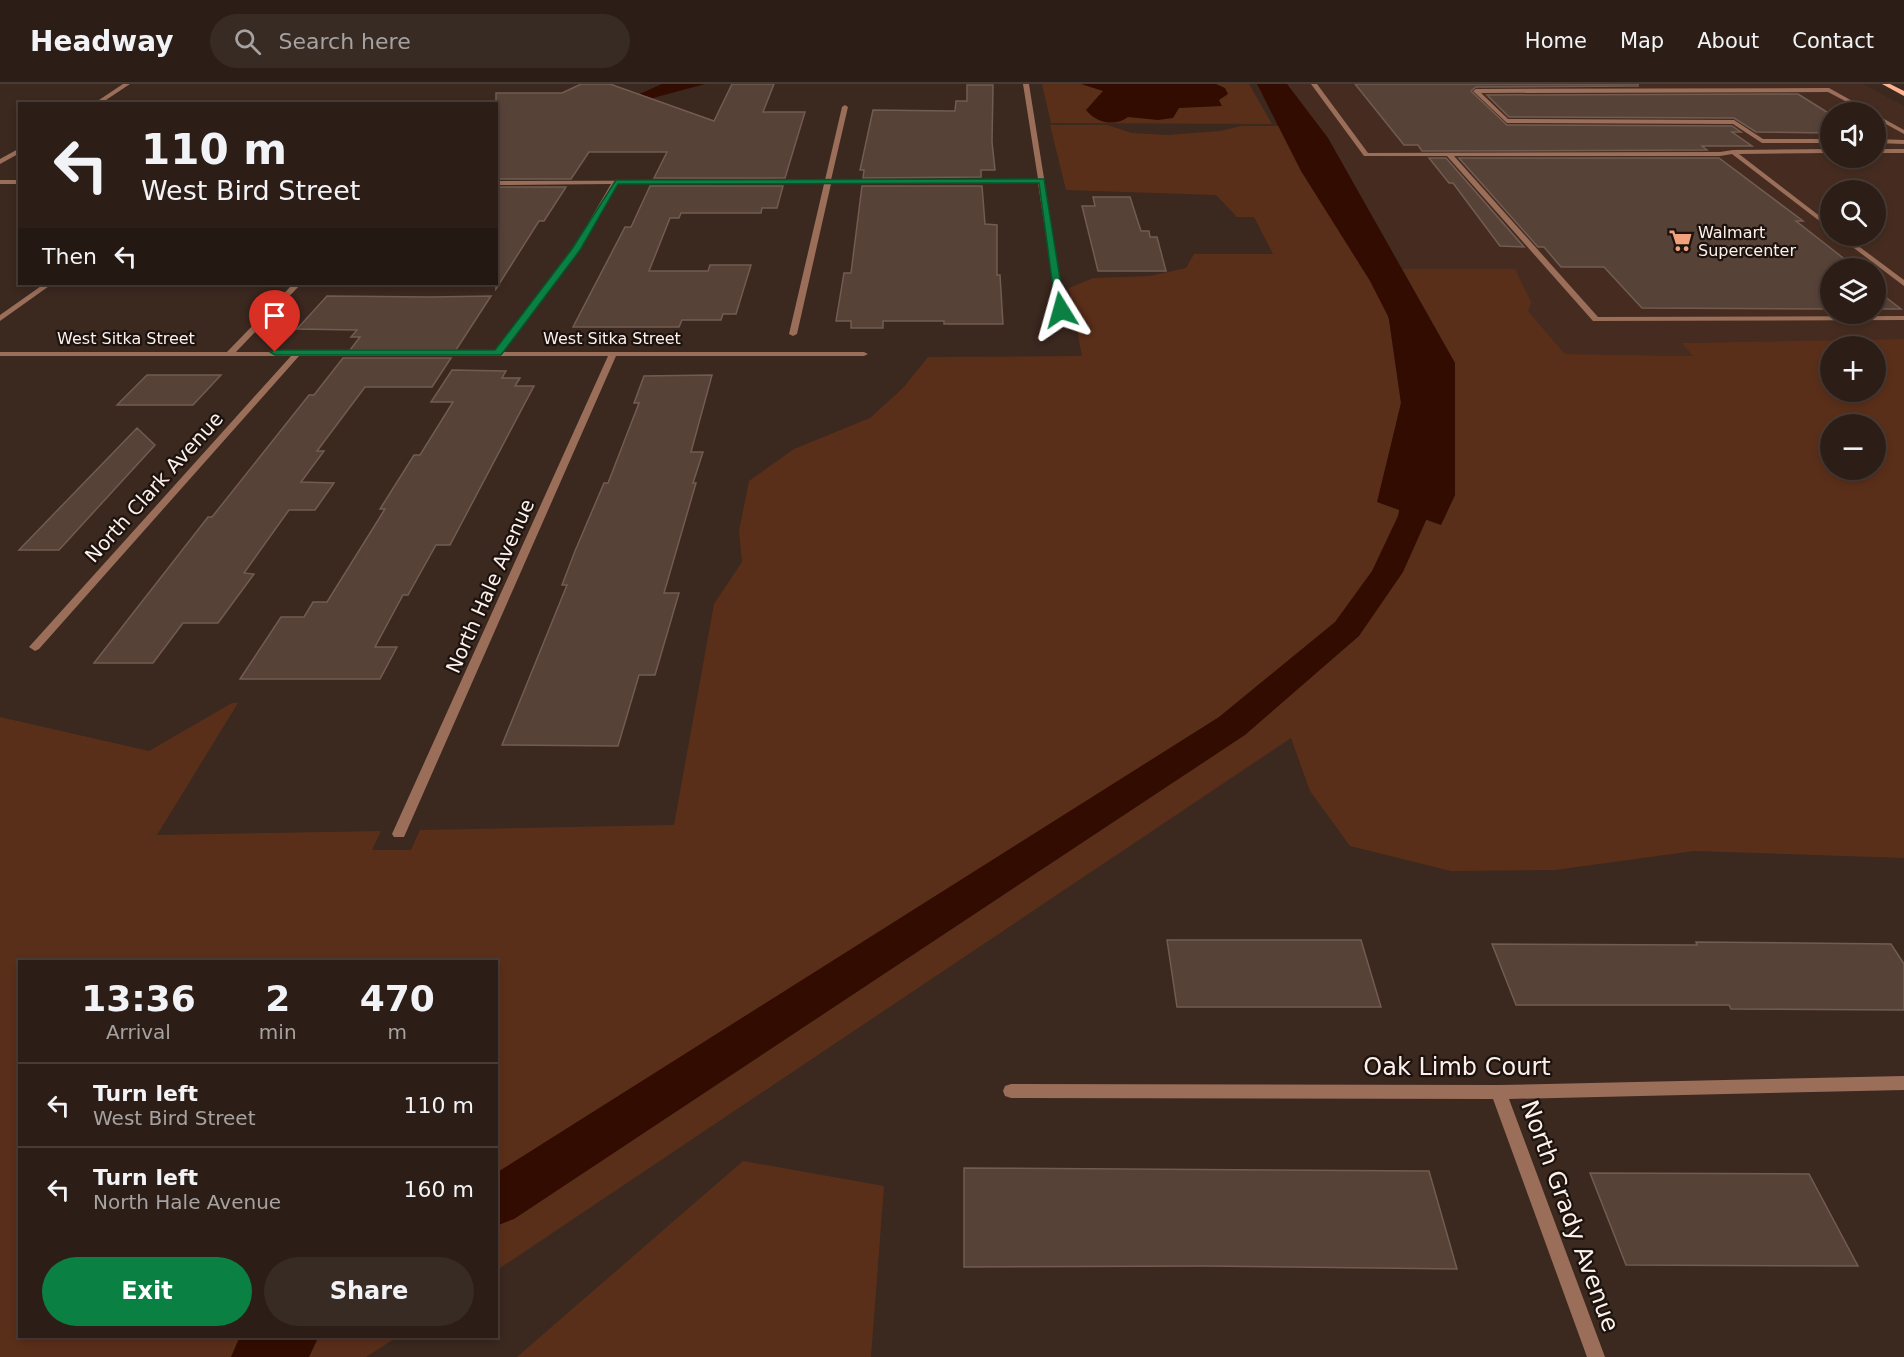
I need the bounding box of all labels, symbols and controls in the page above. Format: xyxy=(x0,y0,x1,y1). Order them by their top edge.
search box xyxy=(210,14,630,68)
text: Headway xyxy=(30,25,174,58)
icon: search xyxy=(231,25,264,58)
text: Search here xyxy=(279,29,411,54)
text: Home xyxy=(1525,29,1587,53)
text: Map xyxy=(1620,29,1664,53)
text: About xyxy=(1697,29,1759,53)
text: Contact xyxy=(1792,29,1874,53)
map controls xyxy=(1820,102,1886,480)
button: sound xyxy=(1820,102,1886,168)
text: 110 m xyxy=(141,125,287,174)
icon: left xyxy=(42,126,120,204)
text: West Bird Street xyxy=(141,175,360,206)
button: search xyxy=(1820,180,1886,246)
place label: Walmart Supercenter xyxy=(1698,223,1796,260)
supermarket icon: Walmart Supercenter xyxy=(1667,228,1693,254)
icon: left xyxy=(109,240,142,273)
text: Then xyxy=(42,244,97,269)
button: layers xyxy=(1820,258,1886,324)
position arrow xyxy=(1029,278,1093,342)
pin xyxy=(249,290,300,352)
icon: arrive xyxy=(258,299,291,332)
street label: West Sitka Street xyxy=(57,329,195,348)
street label: West Sitka Street xyxy=(543,329,681,348)
button: + xyxy=(1820,336,1886,402)
street label: North Clark Avenue xyxy=(80,407,228,567)
button: − xyxy=(1820,414,1886,480)
street label: North Hale Avenue xyxy=(441,495,539,677)
text: 13:36 xyxy=(81,978,196,1019)
text: 2 xyxy=(265,978,290,1019)
text: 470 xyxy=(360,978,435,1019)
text: Arrival xyxy=(106,1020,171,1044)
text: min xyxy=(259,1020,297,1044)
text: m xyxy=(388,1020,407,1044)
street label: Oak Limb Court xyxy=(1363,1053,1551,1081)
text: Turn left xyxy=(93,1081,198,1106)
icon: left xyxy=(42,1089,75,1122)
text: 110 m xyxy=(404,1093,474,1118)
street label: North Grady Avenue xyxy=(1515,1096,1625,1336)
text: West Bird Street xyxy=(93,1106,256,1130)
text: Turn left xyxy=(93,1165,198,1190)
icon: left xyxy=(42,1173,75,1206)
text: 160 m xyxy=(404,1177,474,1202)
text: North Hale Avenue xyxy=(93,1190,281,1214)
button: Exit xyxy=(42,1257,252,1326)
button: Share xyxy=(264,1257,474,1326)

